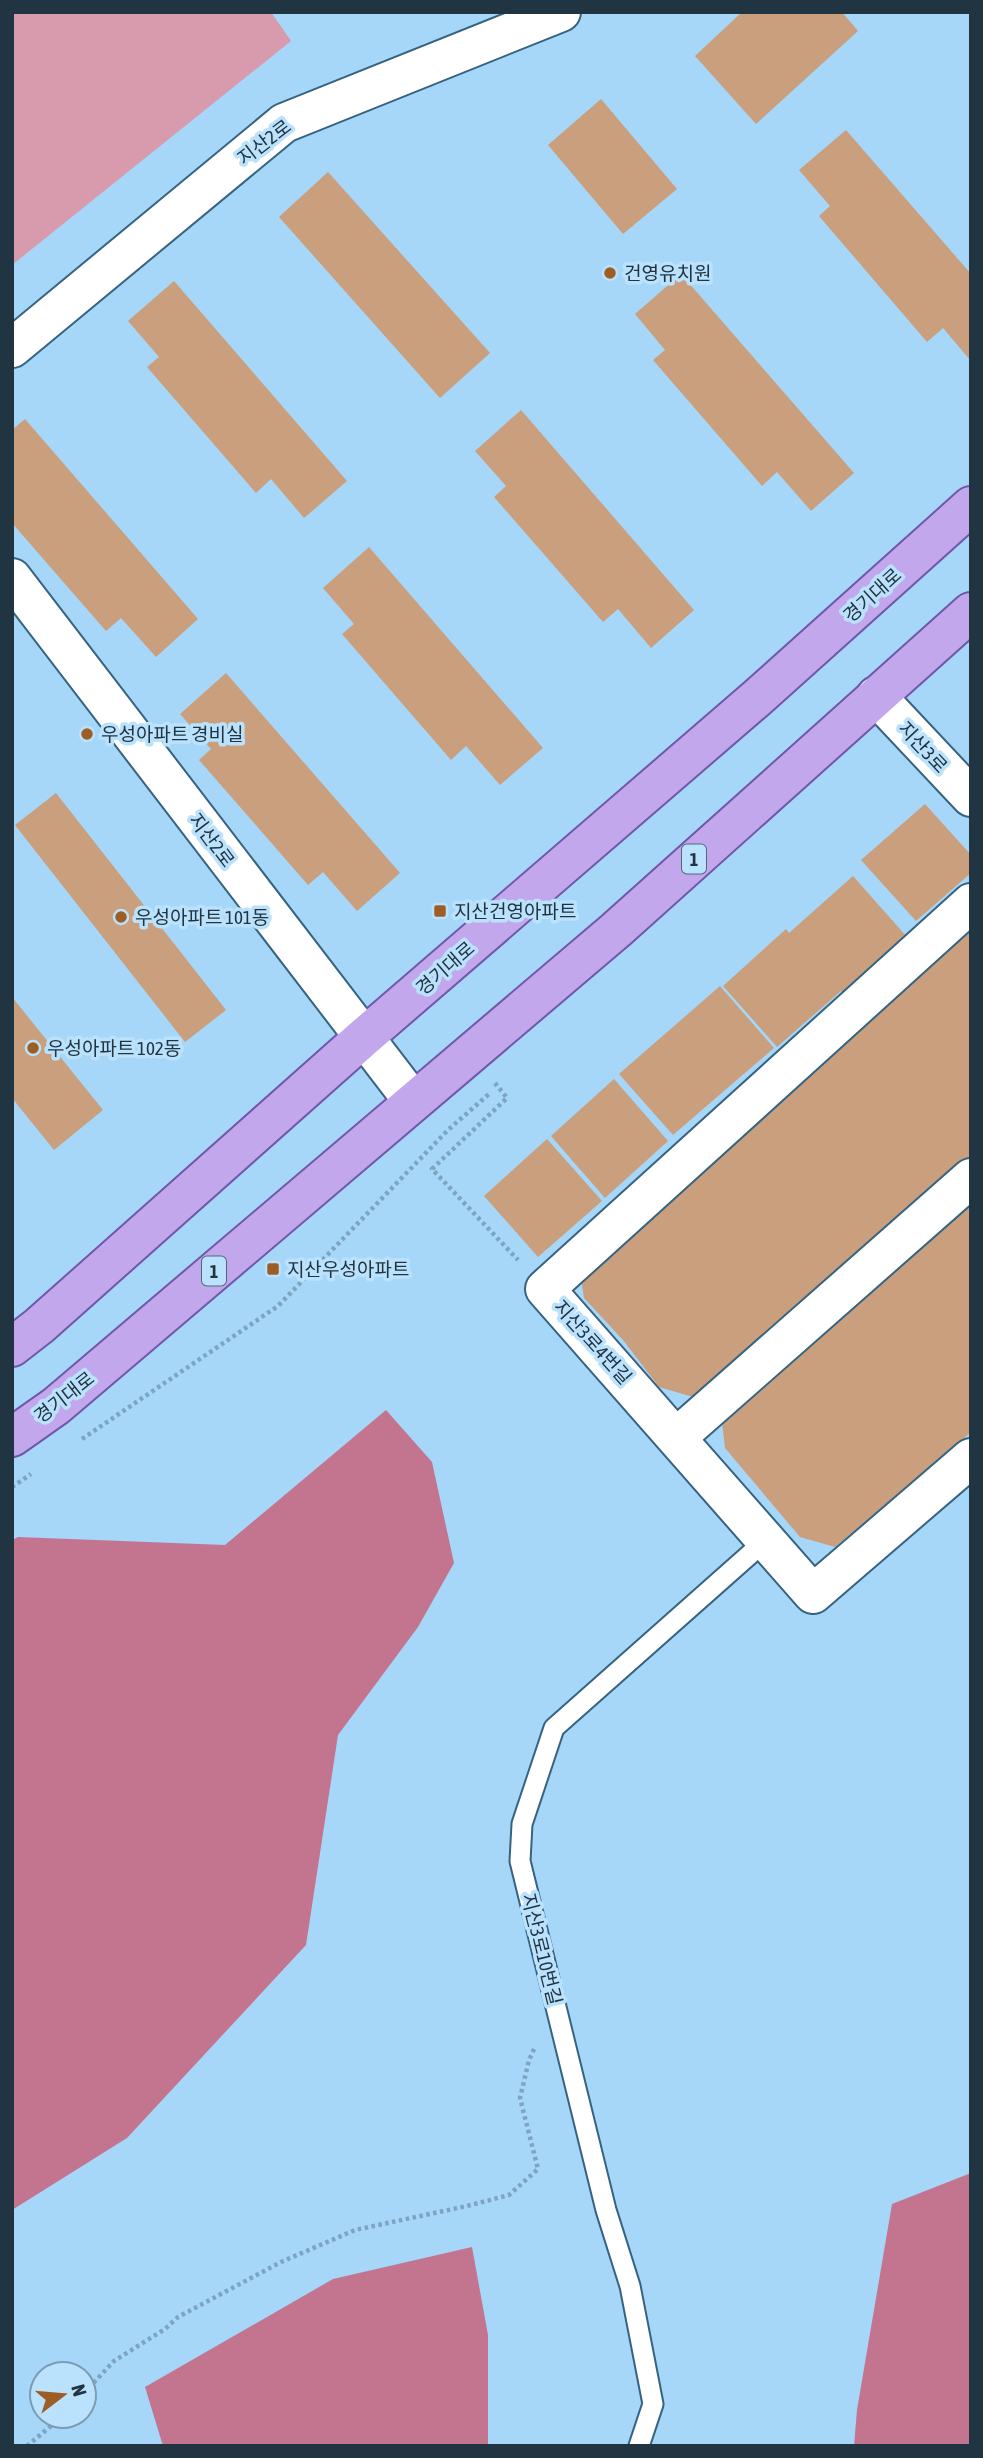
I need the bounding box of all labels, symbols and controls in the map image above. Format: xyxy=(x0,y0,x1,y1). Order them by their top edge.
street label: 지산2로 xyxy=(233,115,295,169)
place label: 건영유치원 xyxy=(624,262,711,284)
marker: 건영유치원 xyxy=(602,265,618,281)
street label: 경기대로 xyxy=(839,563,905,627)
street label: 지산3로 xyxy=(894,717,952,777)
place label: 우성아파트 경비실 xyxy=(101,723,243,745)
marker: 우성아파트 경비실 xyxy=(79,726,95,742)
street label: 지산2로 xyxy=(185,809,239,871)
road number: 1 xyxy=(682,844,706,874)
place label: 지산건영아파트 xyxy=(454,900,576,922)
marker: 지산건영아파트 xyxy=(432,903,448,919)
place label: 우성아파트 101동 xyxy=(135,906,269,928)
marker: 우성아파트 101동 xyxy=(113,909,129,925)
street label: 경기대로 xyxy=(411,937,479,999)
place label: 우성아파트 102동 xyxy=(47,1037,181,1059)
marker: 우성아파트 102동 xyxy=(25,1040,41,1056)
road number: 1 xyxy=(202,1256,226,1286)
place label: 지산우성아파트 xyxy=(287,1258,409,1280)
marker: 지산우성아파트 xyxy=(265,1261,281,1277)
street label: 지산3로4번길 xyxy=(550,1296,636,1388)
street label: 경기대로 xyxy=(30,1367,98,1427)
street label: 지산3로10번길 xyxy=(518,1891,566,2007)
north arrow xyxy=(28,2360,98,2430)
text: N xyxy=(67,2382,91,2399)

